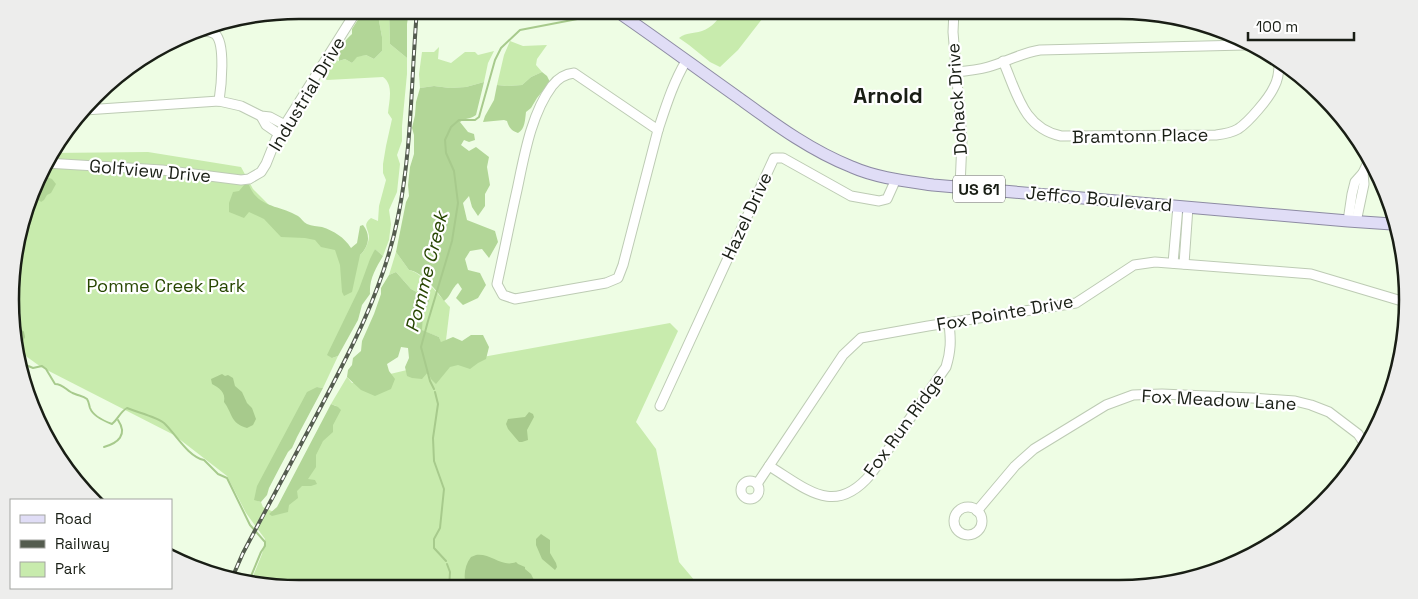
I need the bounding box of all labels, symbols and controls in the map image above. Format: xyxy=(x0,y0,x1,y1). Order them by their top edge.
scale bar xyxy=(1248,10,1354,42)
text: 100 m xyxy=(1256,17,1298,36)
street label: Industrial Drive xyxy=(263,32,350,155)
street label: Dohack Drive xyxy=(941,42,972,156)
district label: Arnold xyxy=(853,81,923,109)
street label: Bramtonn Place xyxy=(1072,123,1208,148)
street label: Golfview Drive xyxy=(88,154,212,187)
street label: Hazel Drive xyxy=(716,168,777,263)
road number: US 61 xyxy=(953,175,1005,202)
street label: Jeffco Boulevard xyxy=(1025,181,1173,216)
water label: Pomme Creek xyxy=(399,207,454,335)
park label: Pomme Creek Park xyxy=(87,274,246,297)
street label: Fox Pointe Drive xyxy=(935,289,1075,336)
street label: Fox Run Ridge xyxy=(858,368,949,481)
street label: Fox Meadow Lane xyxy=(1141,384,1297,415)
legend xyxy=(10,499,172,589)
text: Road xyxy=(55,509,92,528)
text: Railway xyxy=(55,534,110,553)
text: Park xyxy=(55,559,86,578)

